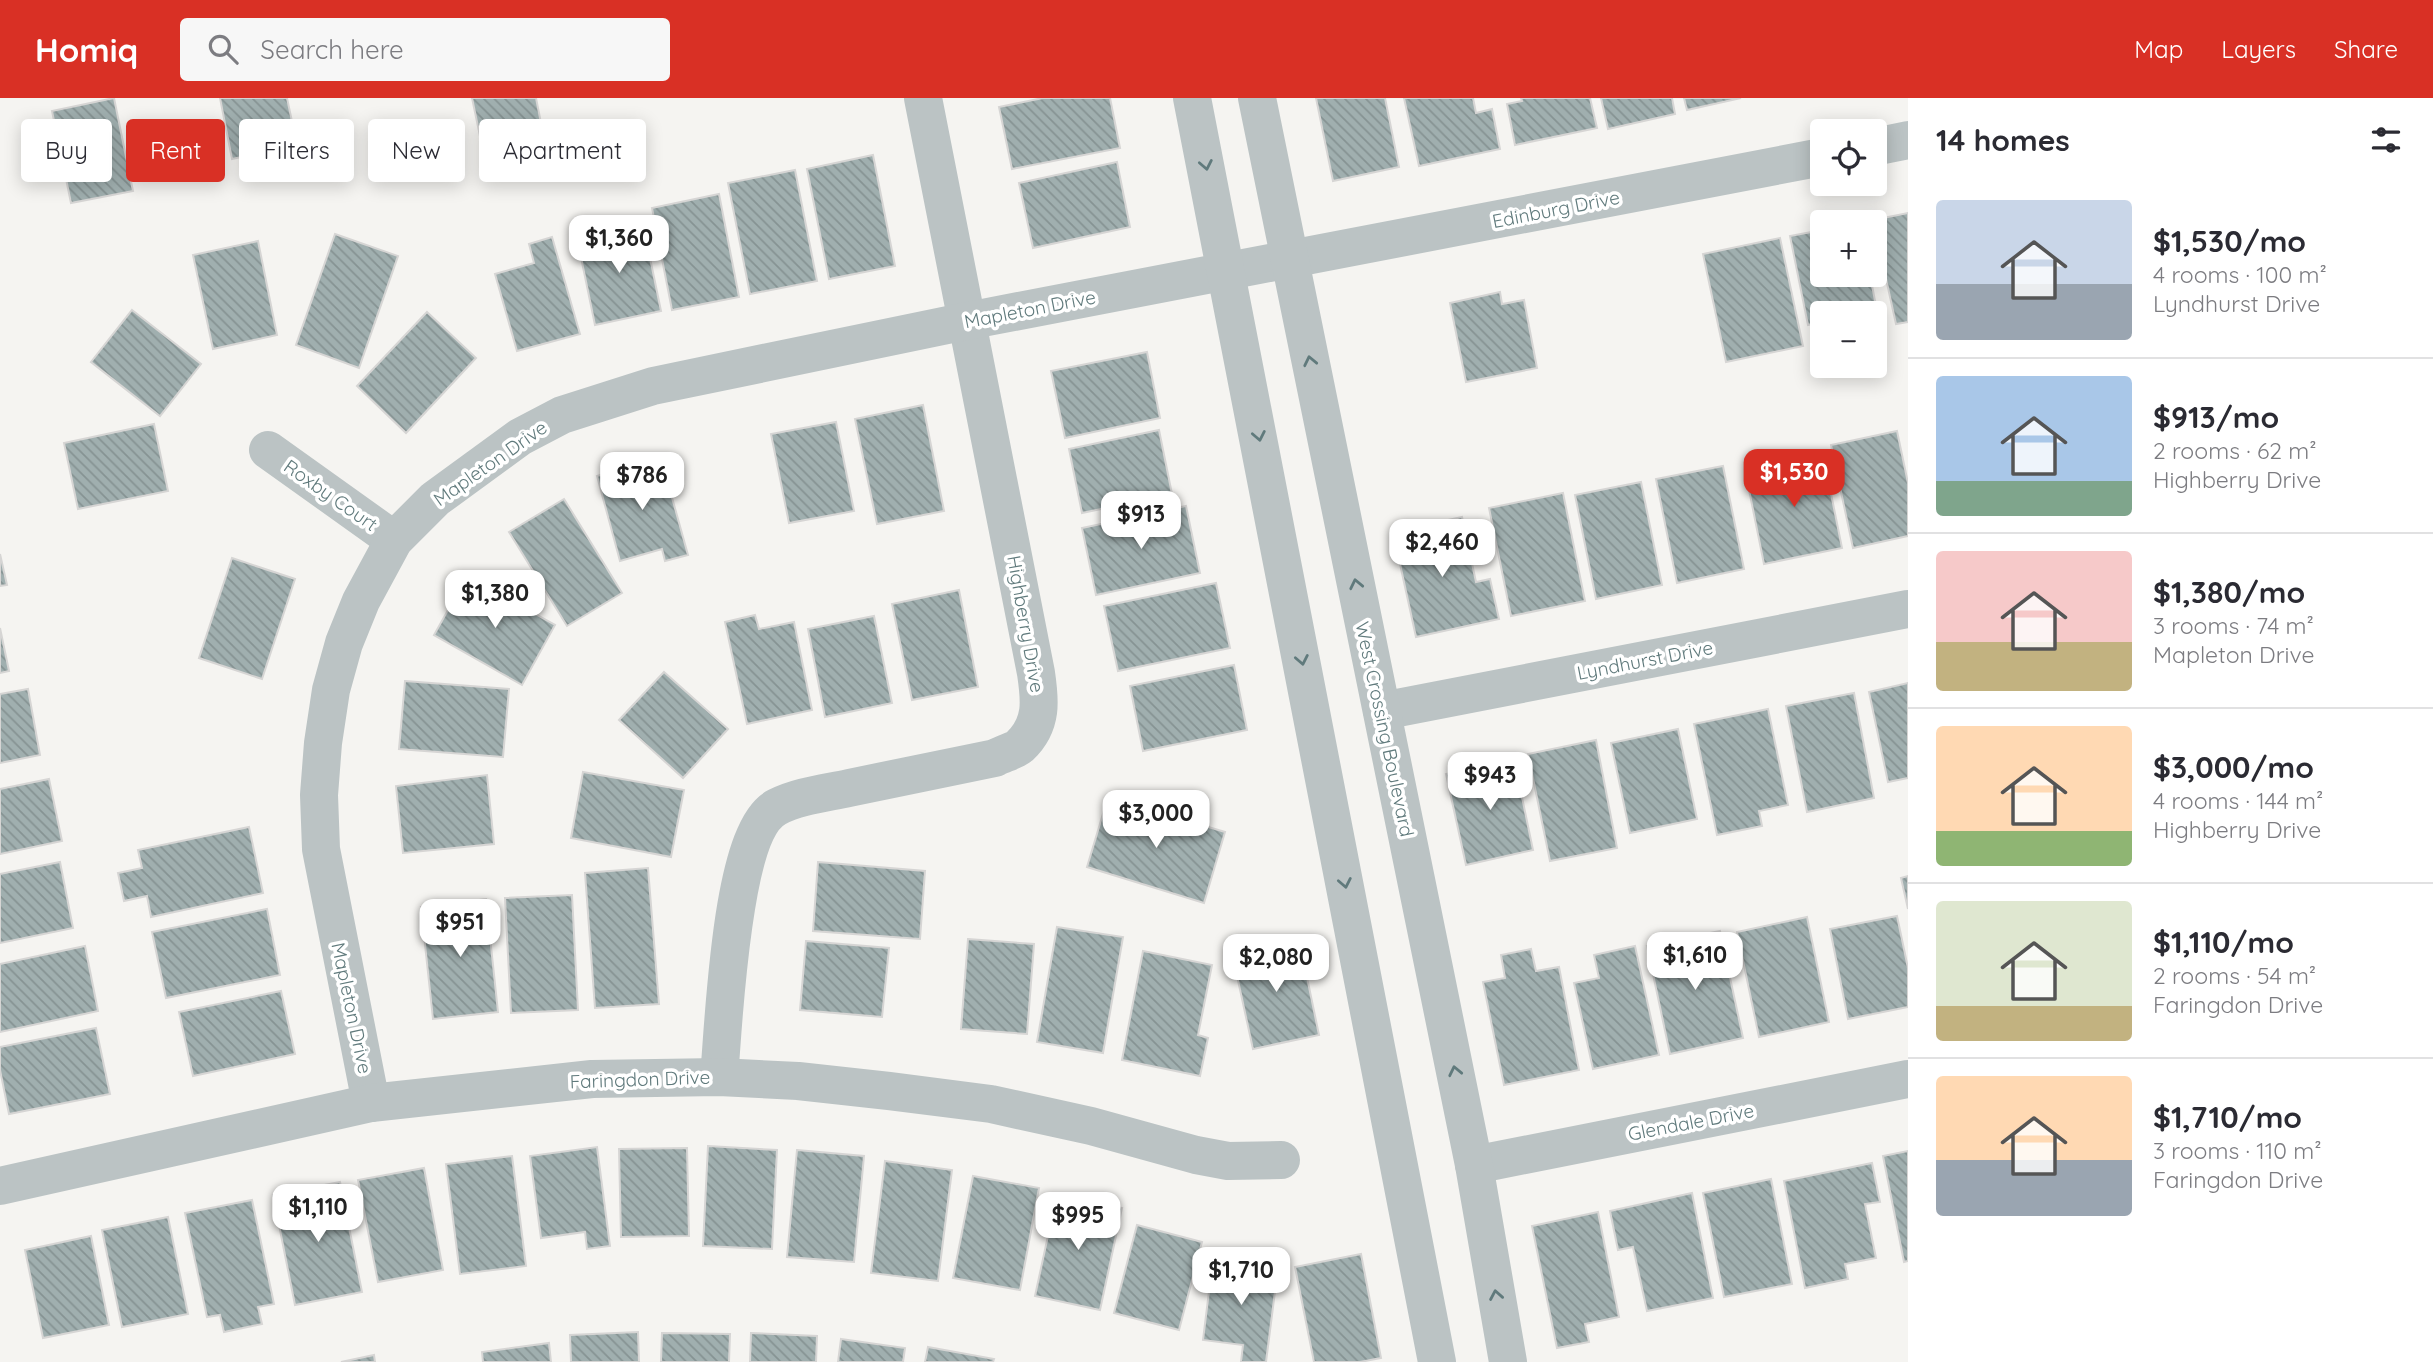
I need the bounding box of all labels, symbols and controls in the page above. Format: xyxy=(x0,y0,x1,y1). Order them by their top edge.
search box xyxy=(180,18,670,81)
text: Homiq xyxy=(35,29,138,70)
icon: search xyxy=(204,30,242,68)
text: Search here xyxy=(260,33,404,66)
text: Map xyxy=(2134,34,2183,64)
text: Layers xyxy=(2221,34,2296,64)
text: Share xyxy=(2334,34,2398,64)
chip: Buy xyxy=(21,119,112,182)
chip: Rent xyxy=(126,119,225,182)
chip: Filters xyxy=(239,119,354,182)
chip: New xyxy=(368,119,465,182)
chip: Apartment xyxy=(479,119,646,182)
map controls xyxy=(1810,119,1887,378)
button: locate xyxy=(1810,119,1887,196)
text: 14 homes xyxy=(1936,121,2070,159)
icon: filters xyxy=(2367,121,2405,159)
one-way arrow xyxy=(1198,159,1213,171)
street label: Edinburg Drive xyxy=(1490,185,1622,233)
button: + xyxy=(1810,210,1887,287)
pin: $1,360 xyxy=(562,216,676,275)
text: $1,530/mo xyxy=(2153,222,2306,260)
text: $1,360 xyxy=(585,223,653,252)
icon: home xyxy=(1992,228,2076,312)
text: 4 rooms · 100 m² xyxy=(2153,260,2327,289)
street label: Mapleton Drive xyxy=(962,284,1098,334)
text: Lyndhurst Drive xyxy=(2153,289,2320,318)
button: − xyxy=(1810,301,1887,378)
one-way arrow xyxy=(1304,355,1319,367)
text: $913/mo xyxy=(2153,398,2279,436)
icon: home xyxy=(1992,404,2076,488)
street label: Mapleton Drive xyxy=(428,415,552,511)
one-way arrow xyxy=(1251,430,1266,442)
text: 2 rooms · 62 m² xyxy=(2153,436,2317,465)
pin: $1,530 xyxy=(1737,450,1851,509)
pin: $786 xyxy=(601,452,683,512)
street label: Roxby Court xyxy=(279,454,383,536)
text: $1,530 xyxy=(1760,457,1828,486)
text: $786 xyxy=(616,460,668,489)
text: Highberry Drive xyxy=(2153,465,2321,494)
pin: $913 xyxy=(1100,491,1182,551)
text: $913 xyxy=(1117,499,1165,528)
pin: $2,460 xyxy=(1385,519,1499,579)
text: $2,460 xyxy=(1405,527,1479,556)
street label: Highberry Drive xyxy=(1002,553,1050,695)
pin: $1,380 xyxy=(438,570,552,630)
text: $1,380/mo xyxy=(2153,573,2305,611)
text: $1,380 xyxy=(461,578,529,607)
one-way arrow xyxy=(1349,578,1364,590)
icon: home xyxy=(1992,579,2076,663)
text: 3 rooms · 74 m² xyxy=(2153,611,2314,640)
street label: West Crossing Boulevard xyxy=(1350,619,1420,839)
street label: Lyndhurst Drive xyxy=(1575,635,1715,685)
text: Mapleton Drive xyxy=(2153,640,2314,669)
one-way arrow xyxy=(1294,654,1309,666)
text: $3,000/mo xyxy=(2153,748,2314,786)
pin: $943 xyxy=(1449,752,1531,812)
icon: home xyxy=(1992,754,2076,838)
text: $943 xyxy=(1464,760,1516,789)
text: 4 rooms · 144 m² xyxy=(2153,786,2323,815)
pin: $3,000 xyxy=(1099,790,1213,850)
text: $3,000 xyxy=(1119,798,1193,827)
text: Highberry Drive xyxy=(2153,815,2321,844)
one-way arrow xyxy=(1337,877,1352,889)
pin: $951 xyxy=(419,900,501,959)
text: $951 xyxy=(436,907,485,936)
text: $1,110/mo xyxy=(2153,923,2294,961)
icon: home xyxy=(1992,929,2076,1013)
pin: $1,610 xyxy=(1638,932,1752,992)
pin: $2,080 xyxy=(1219,934,1333,994)
street label: Mapleton Drive xyxy=(326,940,378,1076)
text: $1,610 xyxy=(1663,940,1727,969)
text: $2,080 xyxy=(1239,942,1313,971)
text: 2 rooms · 54 m² xyxy=(2153,961,2316,990)
text: Faringdon Drive xyxy=(2153,990,2323,1019)
street label: Faringdon Drive xyxy=(569,1065,711,1093)
one-way arrow xyxy=(1448,1065,1463,1077)
street label: Glendale Drive xyxy=(1626,1098,1756,1146)
text: $1,710/mo xyxy=(2153,1098,2302,1136)
icon: home xyxy=(1992,1104,2076,1188)
text: 3 rooms · 110 m² xyxy=(2153,1136,2322,1165)
text: Faringdon Drive xyxy=(2153,1165,2323,1194)
pin: $1,110 xyxy=(261,1184,375,1244)
text: $1,110 xyxy=(288,1192,348,1221)
pin: $995 xyxy=(1037,1192,1119,1252)
text: $995 xyxy=(1051,1200,1105,1229)
pin: $1,710 xyxy=(1184,1248,1298,1307)
text: $1,710 xyxy=(1208,1255,1274,1284)
one-way arrow xyxy=(1490,1289,1505,1301)

